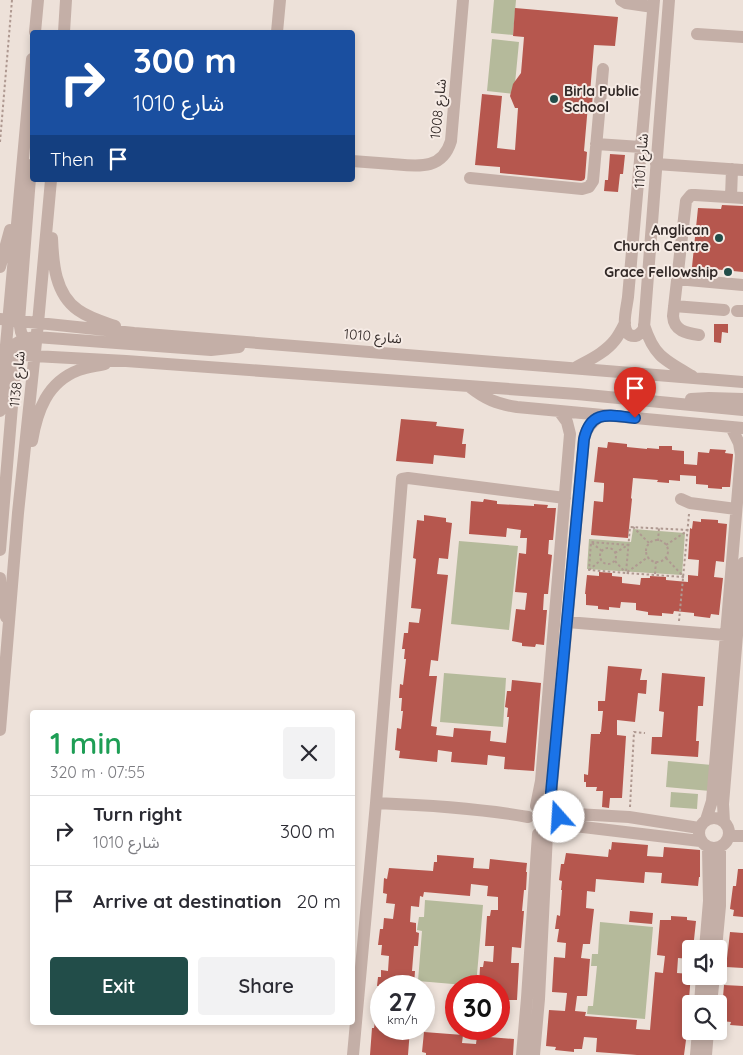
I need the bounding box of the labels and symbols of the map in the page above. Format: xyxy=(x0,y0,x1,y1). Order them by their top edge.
street label: شارع 1008 xyxy=(426,78,452,140)
place label: Birla Public School xyxy=(564,82,639,116)
marker: Birla Public School xyxy=(548,93,560,105)
street label: شارع 1101 xyxy=(630,133,654,189)
place label: Anglican Church Centre xyxy=(613,221,709,255)
marker: Anglican Church Centre xyxy=(713,232,725,244)
place label: Grace Fellowship xyxy=(604,263,718,281)
marker: Grace Fellowship xyxy=(722,266,734,278)
street label: شارع 1010 xyxy=(343,325,403,349)
street label: شارع 1138 xyxy=(5,350,31,408)
pin xyxy=(614,367,656,418)
position arrow xyxy=(532,790,584,842)
speed limit sign: 30 xyxy=(445,975,510,1040)

